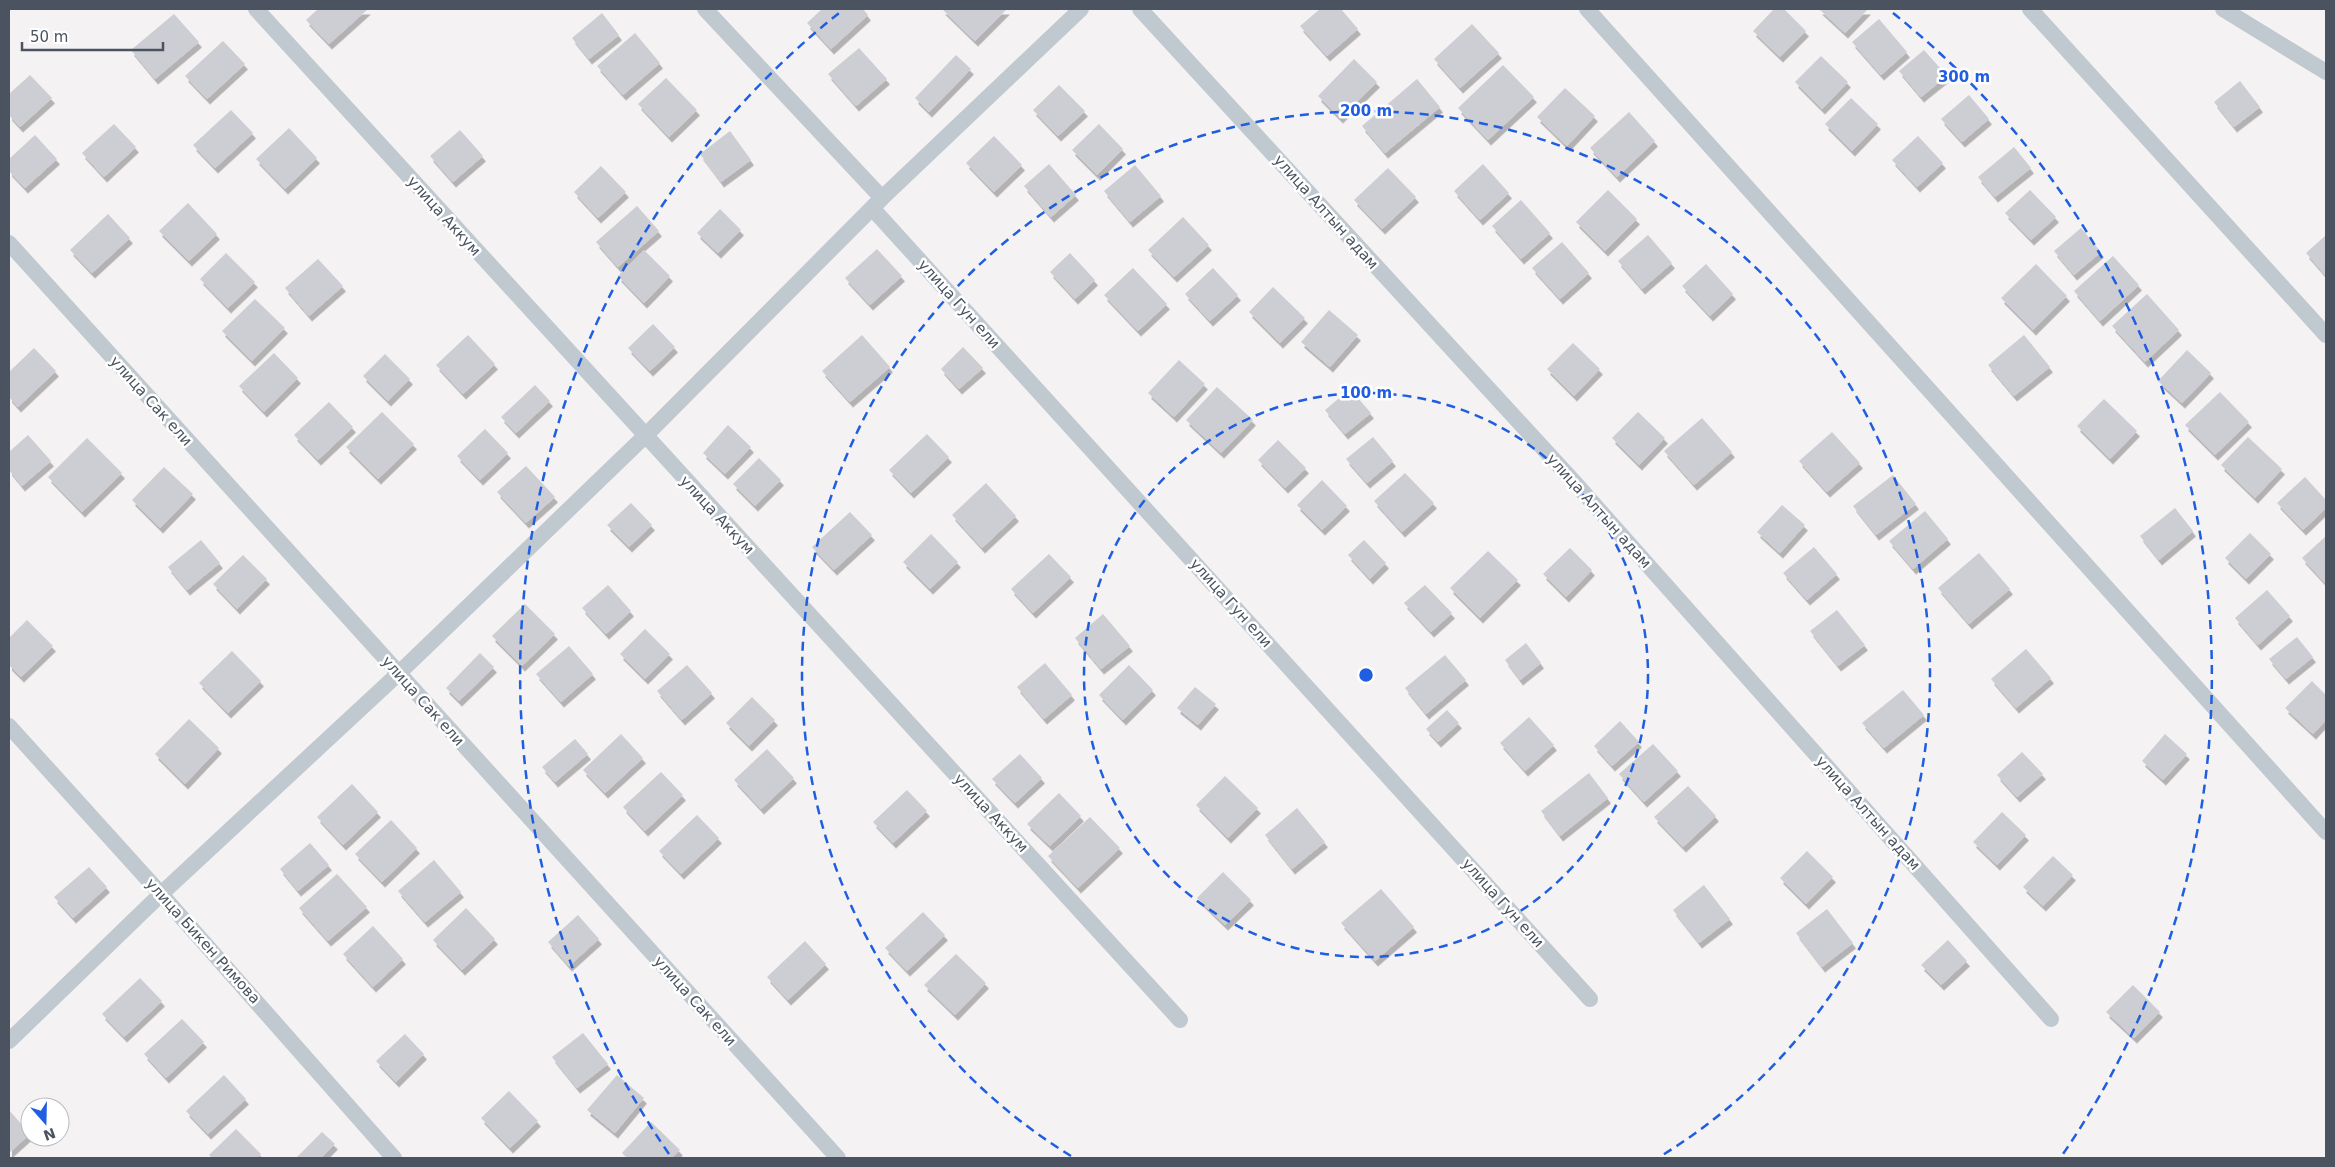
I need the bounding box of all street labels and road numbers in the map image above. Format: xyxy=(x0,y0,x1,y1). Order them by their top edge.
street label: улица Алтын адам xyxy=(1270,151,1382,273)
street label: улица Аккум xyxy=(404,172,484,260)
street label: улица Гун ели xyxy=(914,256,1004,352)
street label: улица Сак ели xyxy=(106,352,196,450)
street label: улица Алтын адам xyxy=(1543,450,1655,572)
street label: улица Аккум xyxy=(676,472,758,558)
street label: улица Гун ели xyxy=(1186,555,1276,651)
street label: улица Сак ели xyxy=(378,652,468,750)
street label: улица Алтын адам xyxy=(1812,752,1924,874)
street label: улица Аккум xyxy=(950,770,1032,856)
street label: улица Гун ели xyxy=(1458,855,1548,951)
street label: улица Бикен Римова xyxy=(142,875,264,1007)
street label: улица Сак ели xyxy=(650,952,740,1050)

